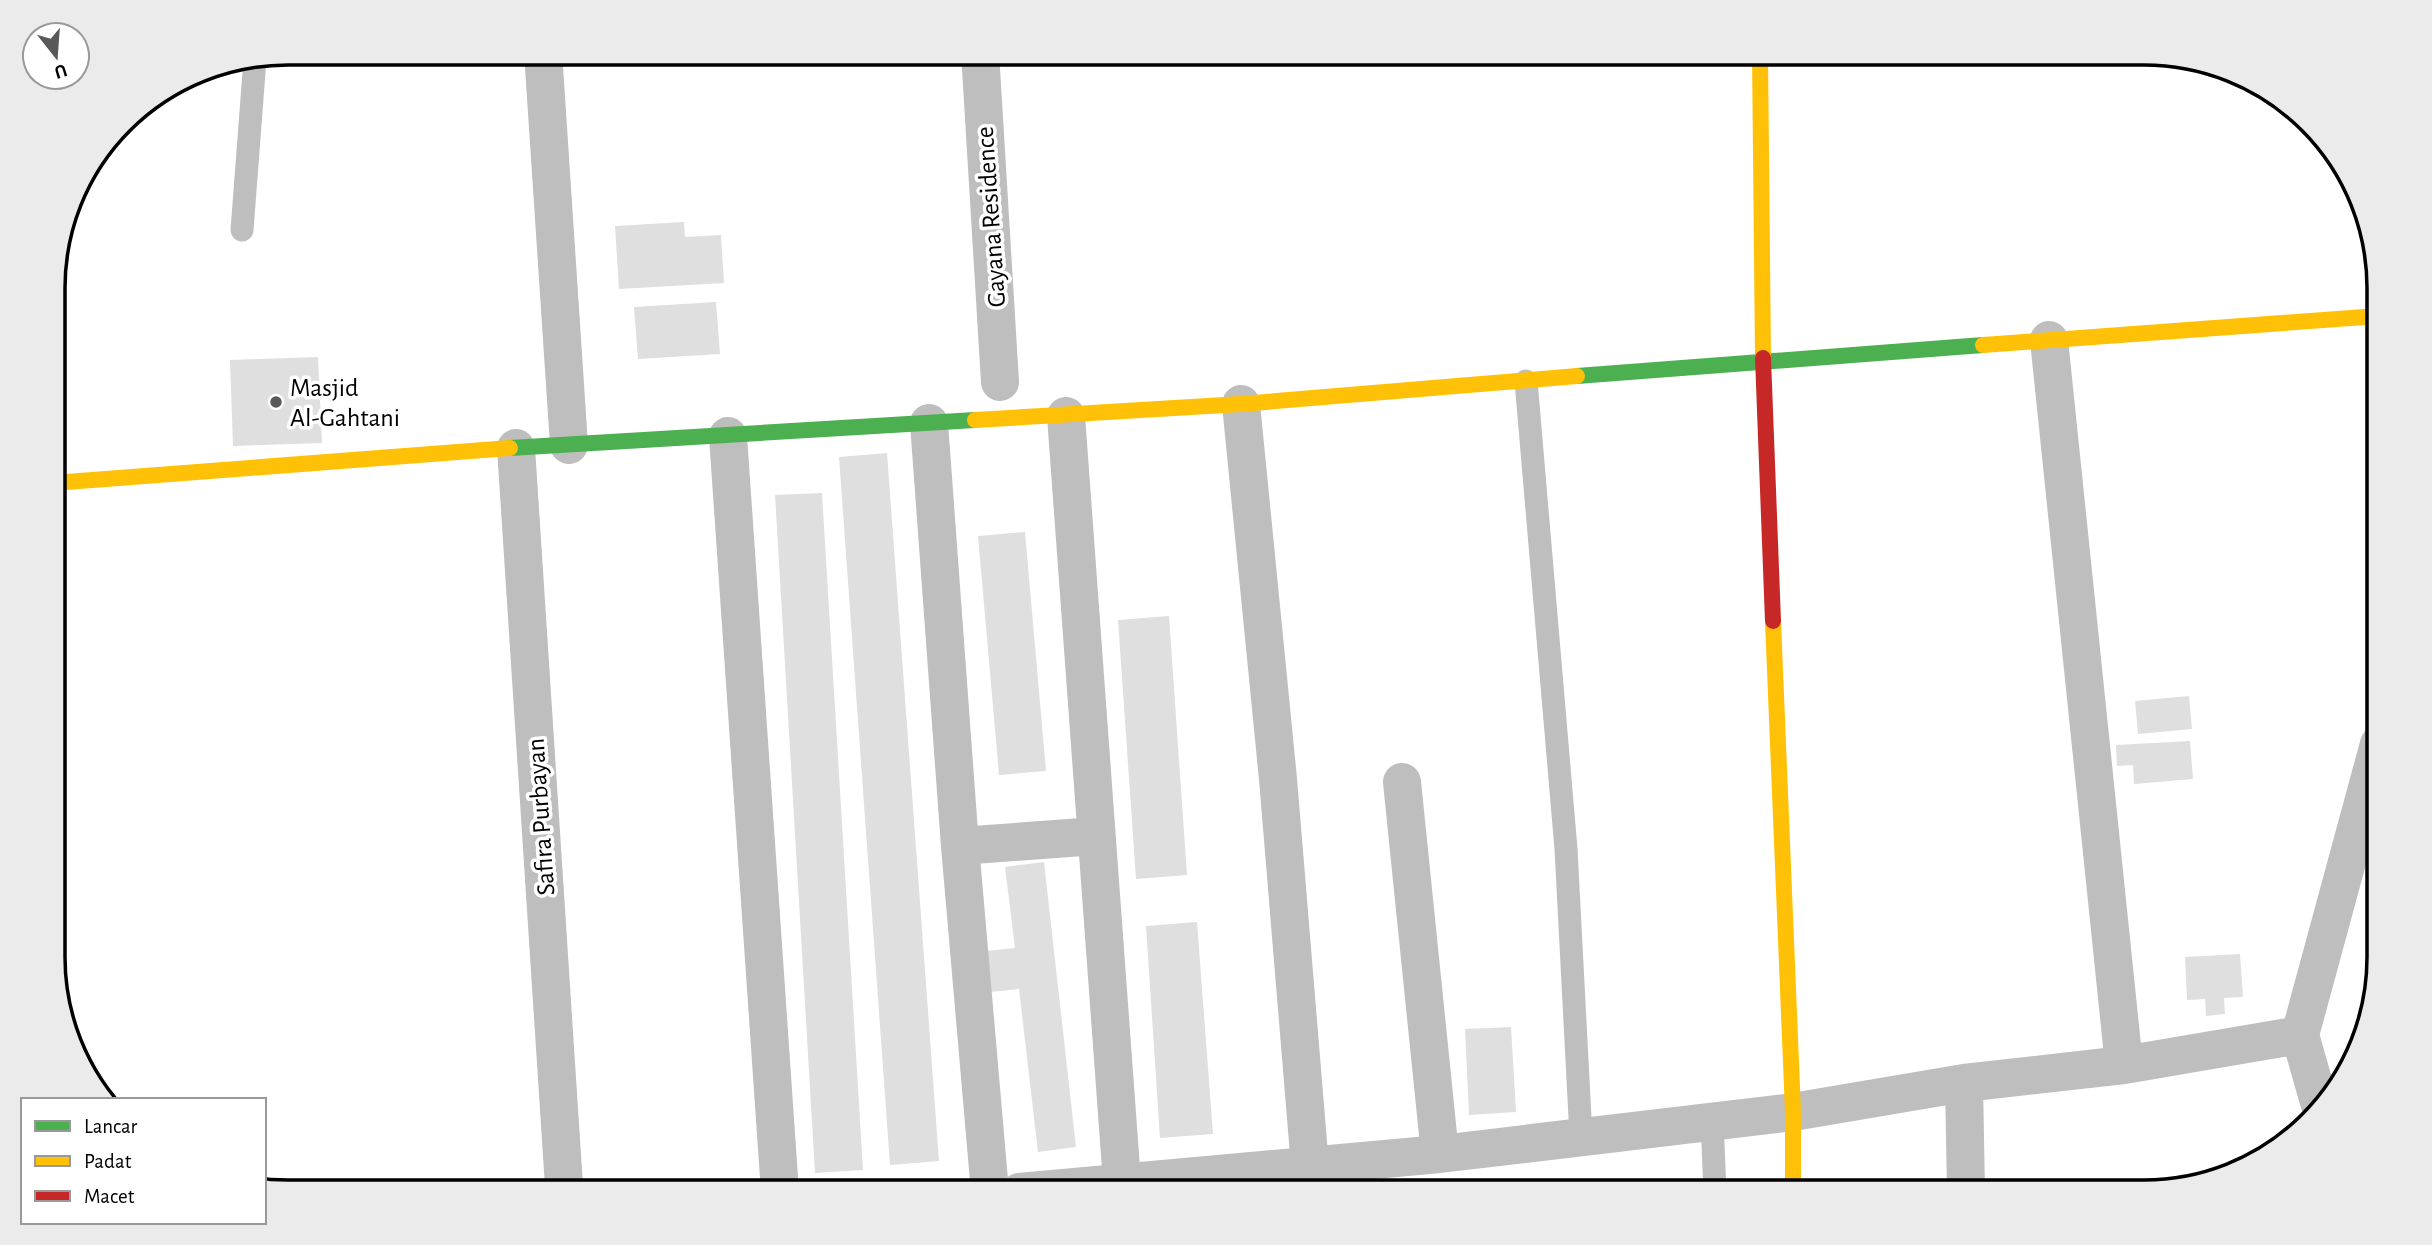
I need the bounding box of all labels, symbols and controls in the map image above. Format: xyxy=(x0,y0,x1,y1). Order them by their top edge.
north arrow xyxy=(21,21,91,91)
text: U xyxy=(52,60,69,82)
street label: Gayana Residence xyxy=(972,126,1010,308)
place label: Masjid Al-Gahtani xyxy=(290,375,400,431)
marker: Masjid Al-Gahtani xyxy=(268,394,284,410)
street label: Safira Purbayan xyxy=(523,737,559,897)
legend xyxy=(21,1098,266,1224)
text: Lancar xyxy=(84,1116,137,1137)
text: Padat xyxy=(84,1151,132,1172)
text: Macet xyxy=(84,1186,135,1207)

